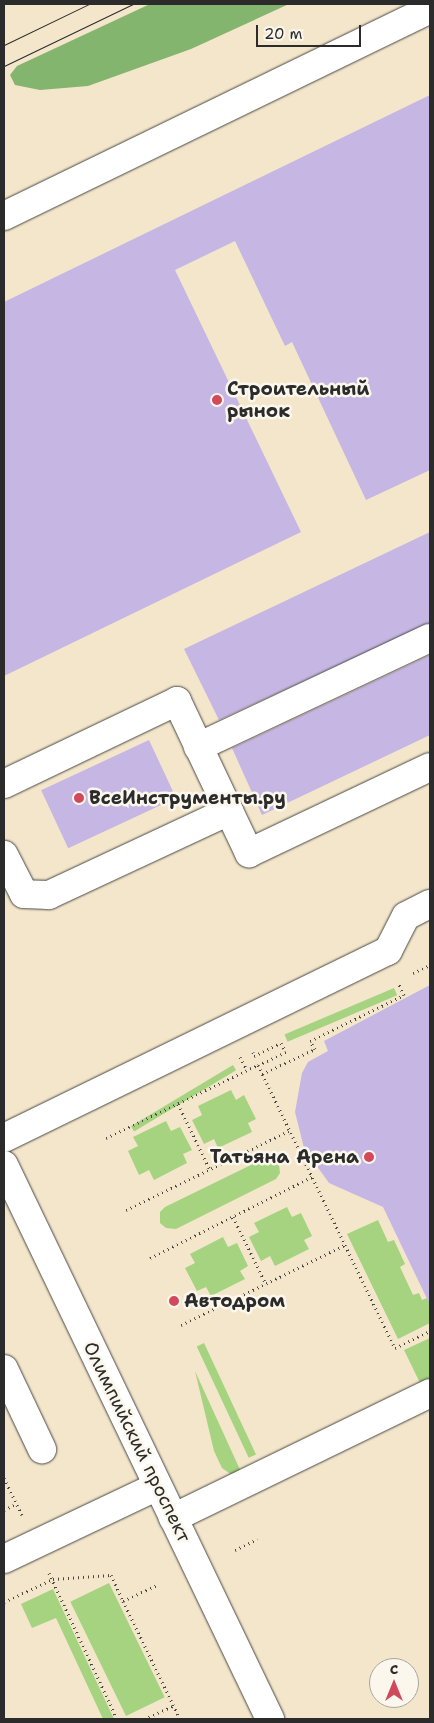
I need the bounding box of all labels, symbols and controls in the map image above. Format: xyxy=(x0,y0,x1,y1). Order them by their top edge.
scale bar xyxy=(259,15,364,47)
text: 20 m xyxy=(264,24,303,44)
place label: Строительный рынок xyxy=(227,378,369,422)
marker: Строительный рынок xyxy=(211,394,223,406)
place label: ВсеИнструменты.ру xyxy=(89,787,286,809)
marker: ВсеИнструменты.ру xyxy=(73,792,85,804)
place label: Татьяна Арена xyxy=(210,1146,359,1168)
marker: Татьяна Арена xyxy=(363,1151,375,1163)
place label: Автодром xyxy=(184,1290,285,1312)
marker: Автодром xyxy=(168,1295,180,1307)
street label: Олимпийский проспект xyxy=(78,1338,196,1546)
north arrow xyxy=(369,1658,419,1708)
text: С xyxy=(390,1660,398,1678)

